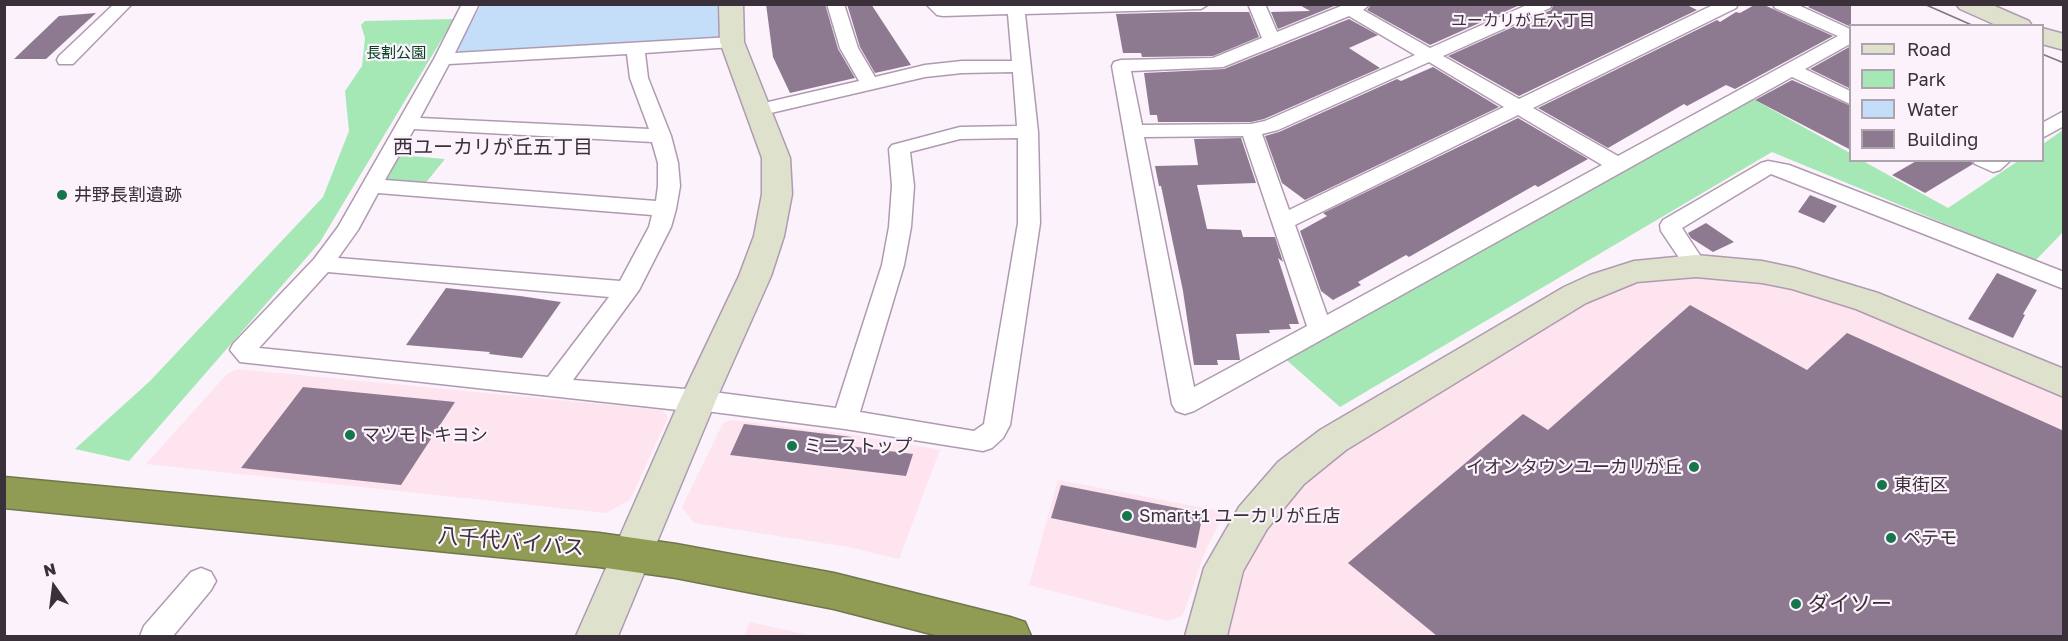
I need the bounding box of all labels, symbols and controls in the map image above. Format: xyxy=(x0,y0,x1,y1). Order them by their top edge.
district label: ユーカリが丘六丁目 xyxy=(1451,11,1595,31)
legend xyxy=(1849,24,2044,162)
text: Road xyxy=(1907,38,1951,60)
park label: 長割公園 xyxy=(366,44,426,62)
text: Park xyxy=(1907,68,1946,90)
text: Water xyxy=(1907,98,1958,120)
text: Building xyxy=(1907,128,1978,150)
district label: 西ユーカリが丘五丁目 xyxy=(393,136,593,160)
place label: 井野長割遺跡 xyxy=(74,184,182,206)
marker: 井野長割遺跡 xyxy=(55,188,69,202)
place label: マツモトキヨシ xyxy=(362,424,488,446)
marker: マツモトキヨシ xyxy=(343,428,357,442)
place label: ミニストップ xyxy=(804,435,912,457)
marker: ミニストップ xyxy=(785,439,799,453)
place label: イオンタウンユーカリが丘 xyxy=(1466,456,1682,478)
marker: イオンタウンユーカリが丘 xyxy=(1687,460,1701,474)
place label: 東街区 xyxy=(1894,474,1948,496)
marker: 東街区 xyxy=(1875,478,1889,492)
place label: Smart+1 ユーカリが丘店 xyxy=(1139,505,1340,527)
marker: Smart+1 ユーカリが丘店 xyxy=(1120,509,1134,523)
street label: 八千代バイパス xyxy=(437,523,585,561)
place label: ペテモ xyxy=(1903,527,1957,549)
marker: ペテモ xyxy=(1884,531,1898,545)
north arrow xyxy=(24,557,84,617)
text: N xyxy=(41,558,58,581)
place label: ダイソー xyxy=(1808,591,1892,617)
marker: ダイソー xyxy=(1789,597,1803,611)

